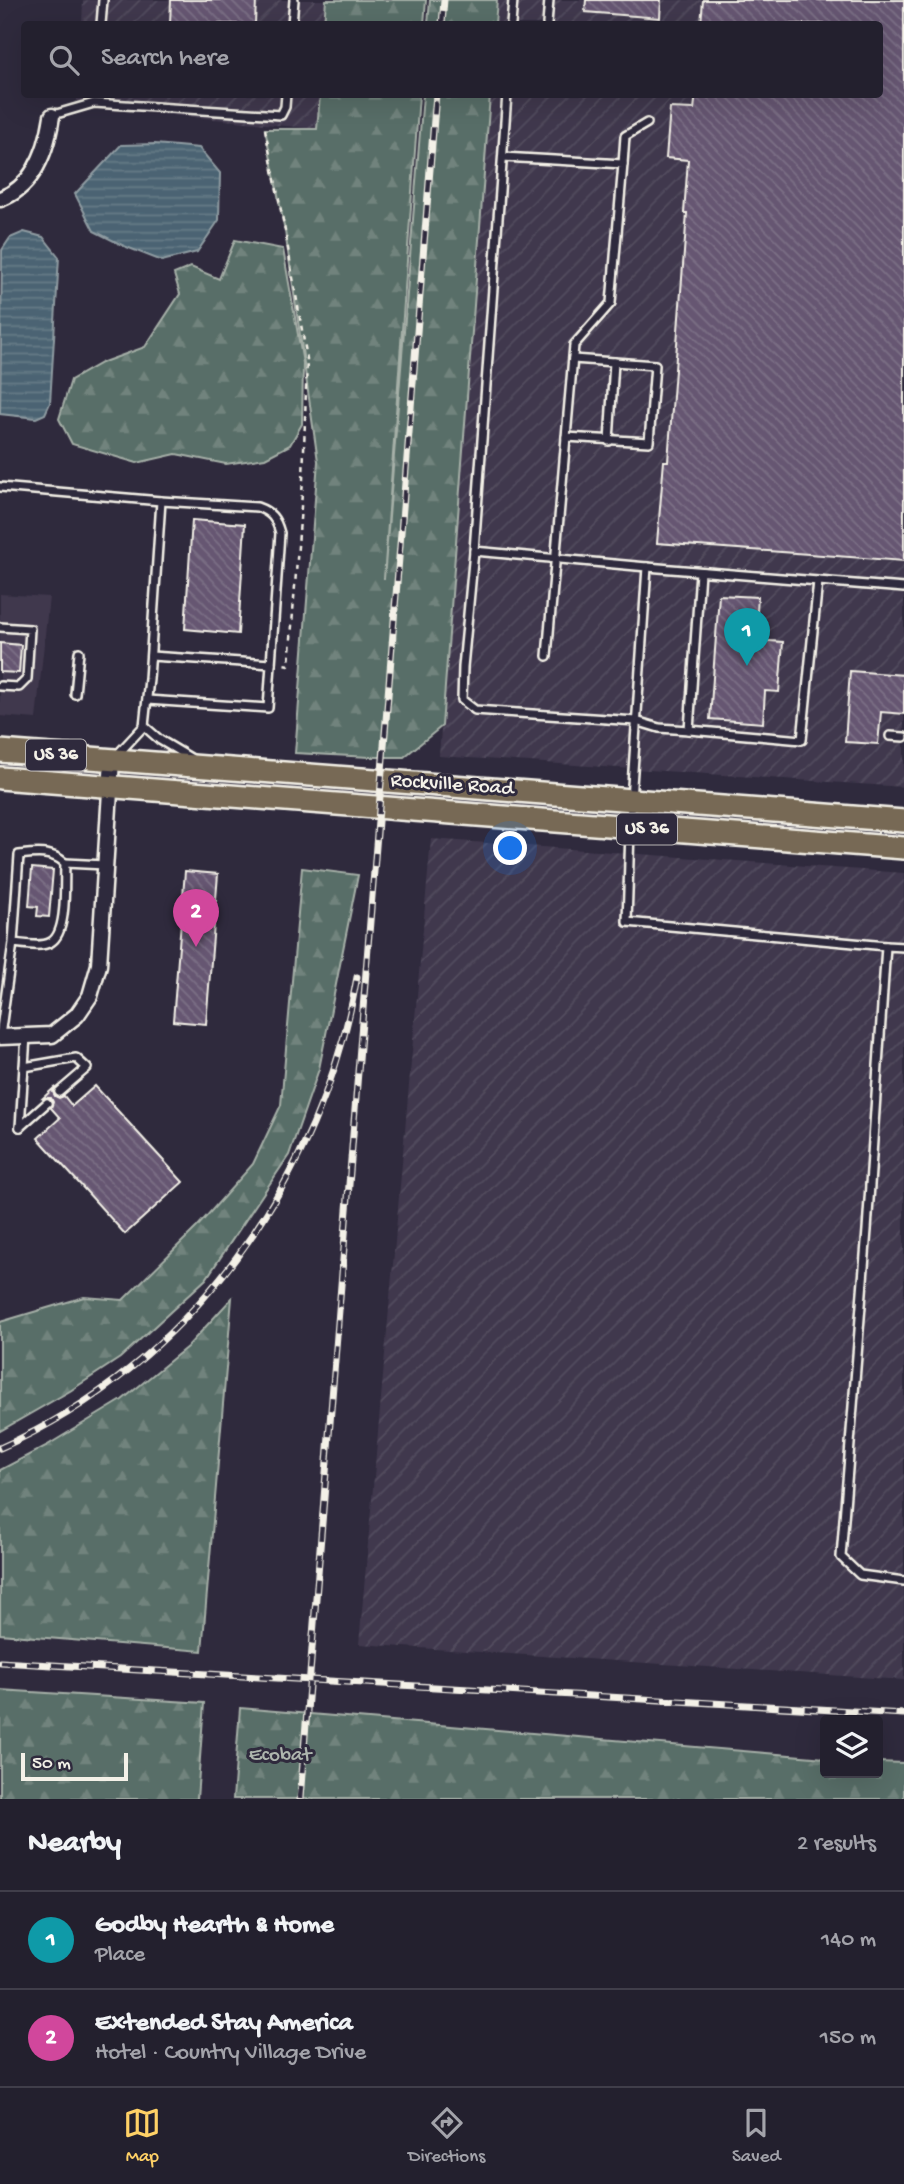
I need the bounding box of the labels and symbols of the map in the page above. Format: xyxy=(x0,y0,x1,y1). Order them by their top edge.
pin: 1 xyxy=(724,608,770,666)
road number: US 36 xyxy=(26,740,86,770)
street label: Rockville Road xyxy=(390,769,516,803)
road number: US 36 xyxy=(617,814,677,844)
your location xyxy=(493,831,527,865)
pin: 2 xyxy=(173,889,219,947)
park label: Ecobat xyxy=(249,1744,314,1769)
scale bar xyxy=(21,1750,128,1782)

